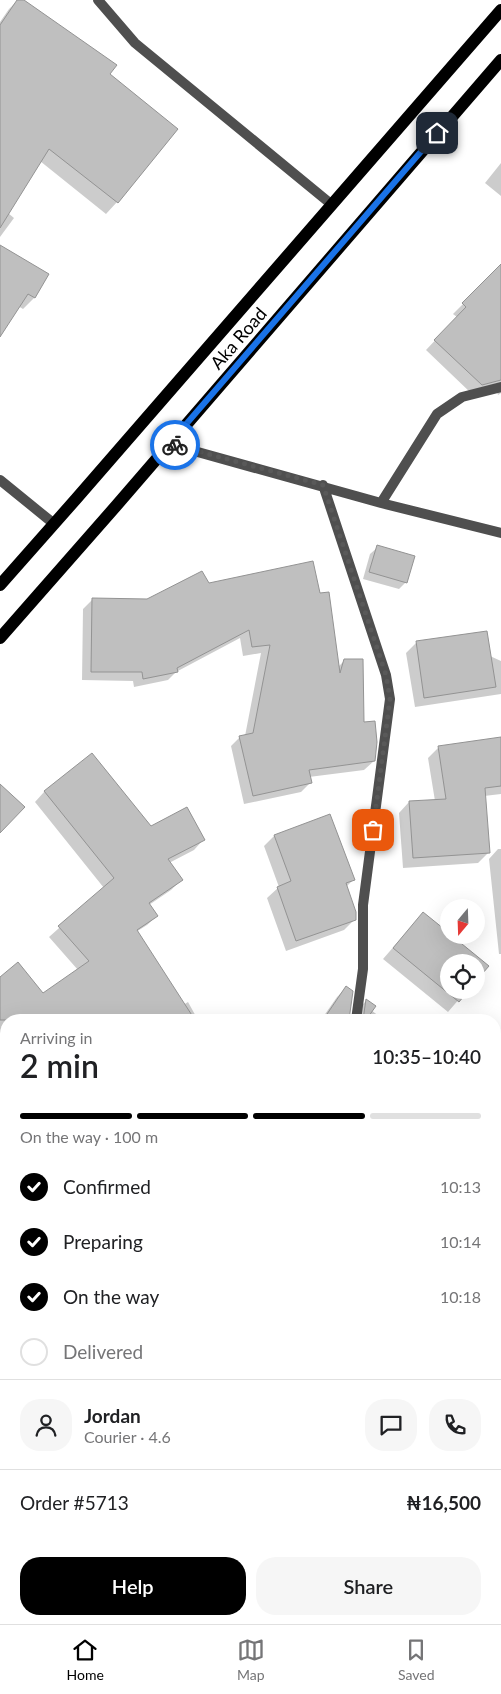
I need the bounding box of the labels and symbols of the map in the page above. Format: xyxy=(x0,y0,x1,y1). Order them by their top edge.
pin xyxy=(416,112,458,154)
street label: Aka Road xyxy=(205,303,271,373)
courier xyxy=(150,420,200,470)
pin xyxy=(352,809,394,851)
north arrow xyxy=(440,899,485,944)

